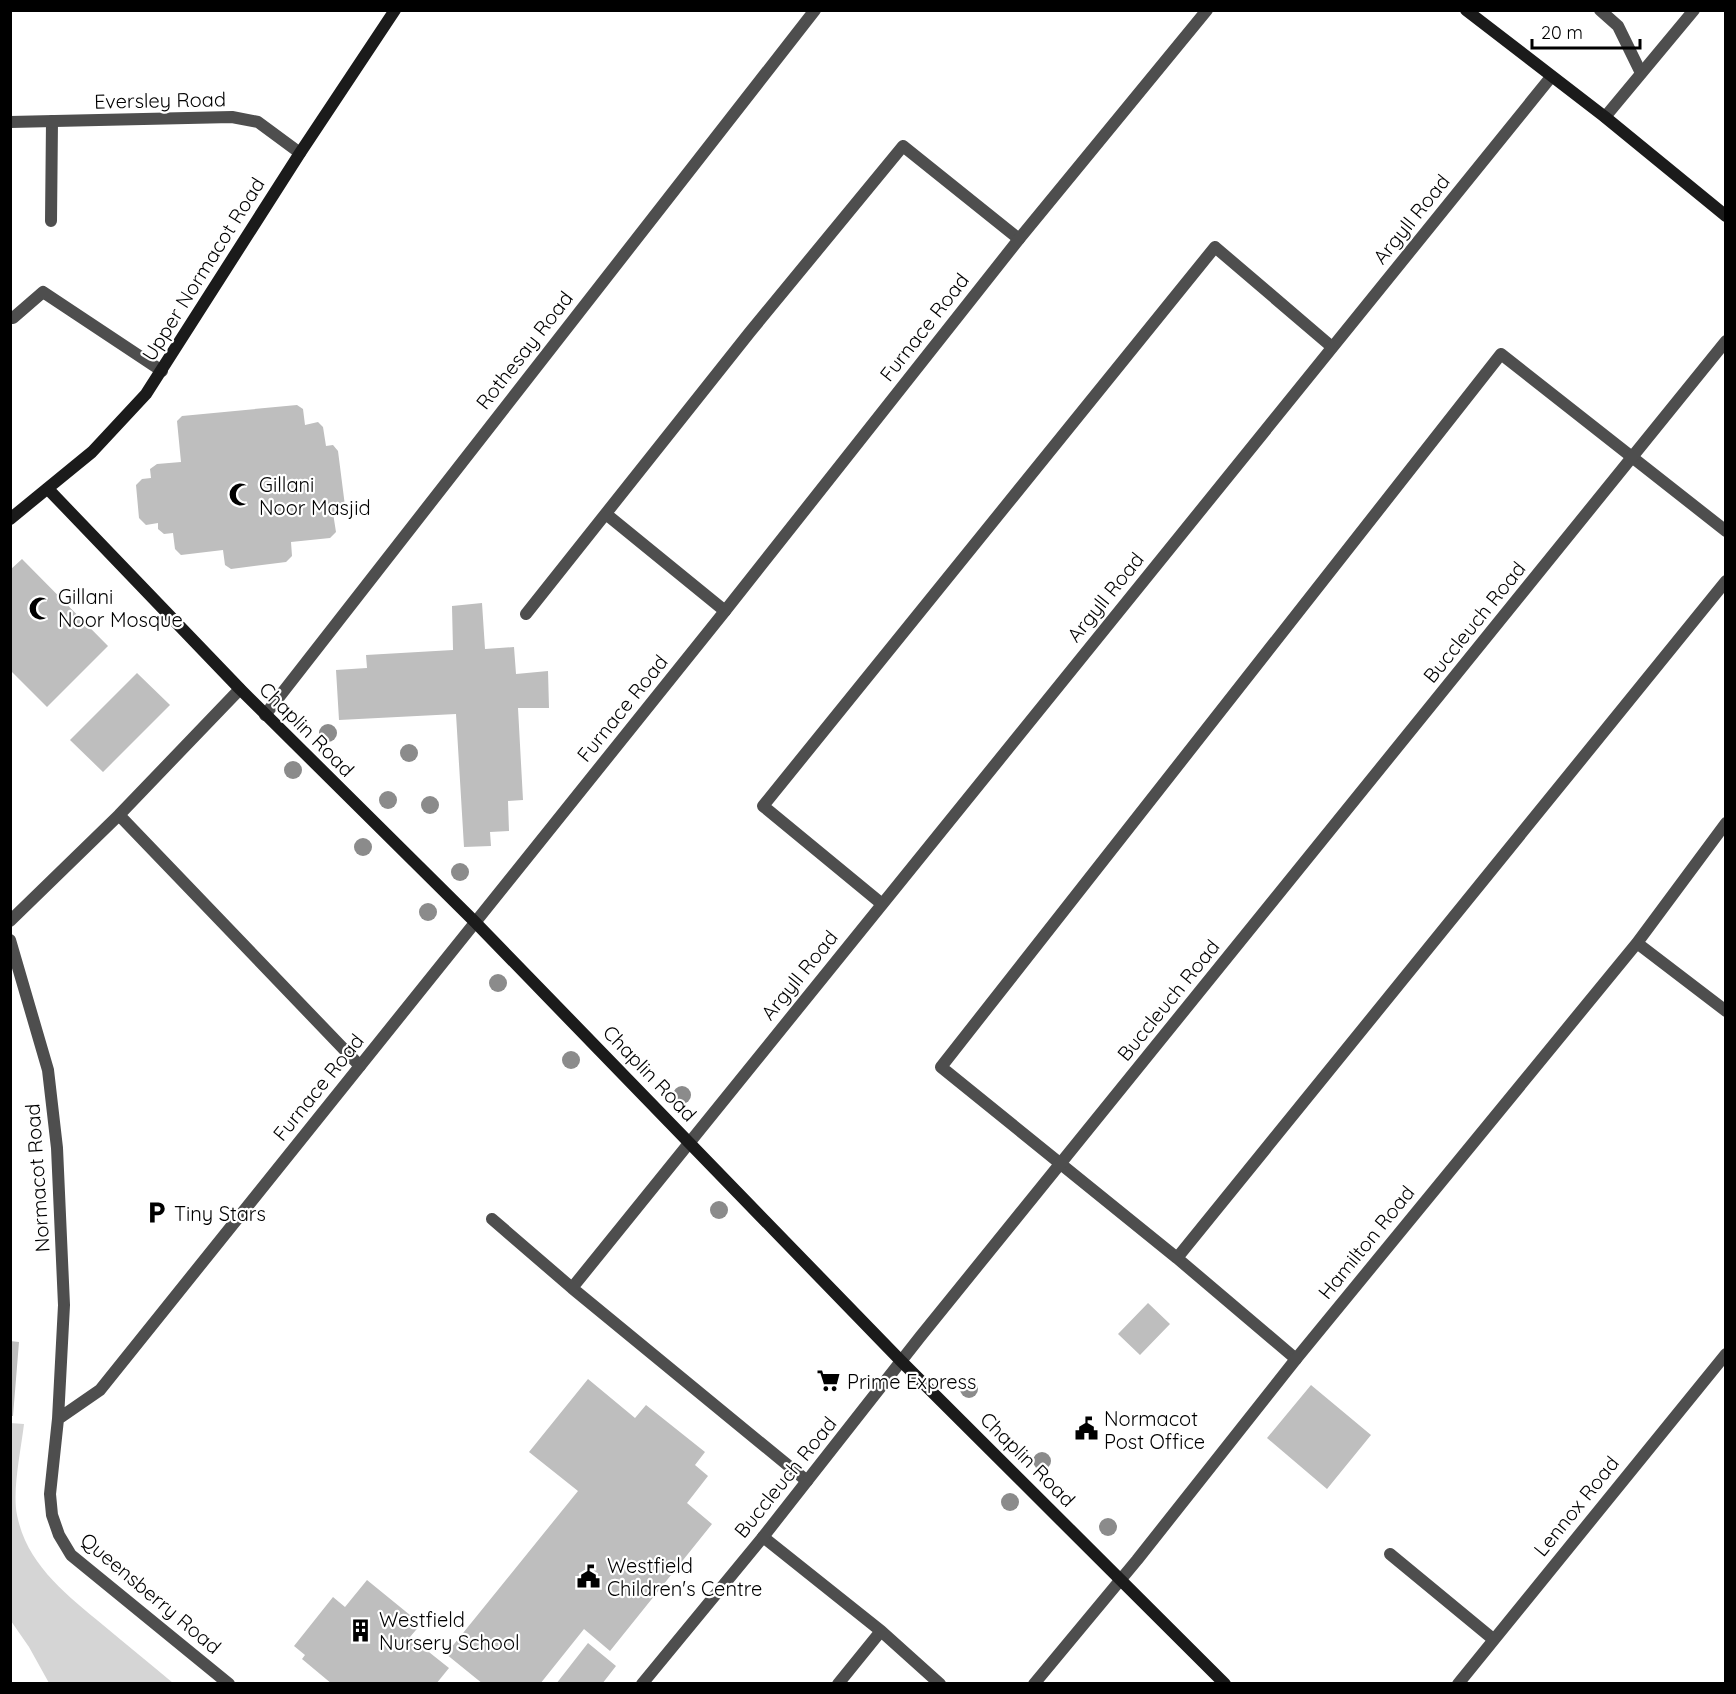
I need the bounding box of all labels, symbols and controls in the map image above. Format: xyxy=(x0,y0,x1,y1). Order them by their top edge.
scale bar xyxy=(1532,12,1640,50)
text: 20 m xyxy=(1541,21,1583,44)
street label: Eversley Road xyxy=(94,86,226,114)
street label: Argyll Road xyxy=(1367,169,1455,269)
street label: Upper Normacot Road xyxy=(136,172,270,366)
street label: Furnace Road xyxy=(874,268,974,386)
street label: Rothesay Road xyxy=(470,286,578,414)
place label: Gillani Noor Masjid xyxy=(259,472,371,520)
mosque icon: Gillani Noor Masjid xyxy=(228,482,254,508)
street label: Argyll Road xyxy=(1061,547,1149,647)
street label: Buccleuch Road xyxy=(1417,556,1531,688)
place label: Gillani Noor Mosque xyxy=(58,584,183,632)
mosque icon: Gillani Noor Mosque xyxy=(27,595,53,621)
street label: Furnace Road xyxy=(571,649,673,767)
street label: Chaplin Road xyxy=(254,676,360,782)
street label: Argyll Road xyxy=(755,925,843,1025)
street label: Buccleuch Road xyxy=(1111,934,1225,1066)
street label: Chaplin Road xyxy=(598,1020,702,1126)
street label: Furnace Road xyxy=(267,1028,369,1146)
street label: Normacot Road xyxy=(19,1103,55,1253)
street label: Hamilton Road xyxy=(1313,1180,1419,1304)
parking icon: Tiny Stars xyxy=(143,1200,169,1226)
place label: Tiny Stars xyxy=(174,1201,266,1226)
supermarket icon: Prime Express xyxy=(816,1368,842,1394)
place label: Prime Express xyxy=(847,1369,976,1394)
street label: Chaplin Road xyxy=(975,1406,1081,1512)
place label: Normacot Post Office xyxy=(1104,1406,1205,1454)
street label: Buccleuch Road xyxy=(728,1411,842,1543)
public building icon: Normacot Post Office xyxy=(1073,1416,1099,1442)
street label: Lennox Road xyxy=(1528,1451,1624,1561)
street label: Queensberry Road xyxy=(76,1527,226,1659)
place label: Westfield Children's Centre xyxy=(607,1553,762,1601)
public building icon: Westfield Children's Centre xyxy=(576,1564,602,1590)
place label: Westfield Nursery School xyxy=(379,1607,520,1655)
building icon: Westfield Nursery School xyxy=(348,1618,374,1644)

